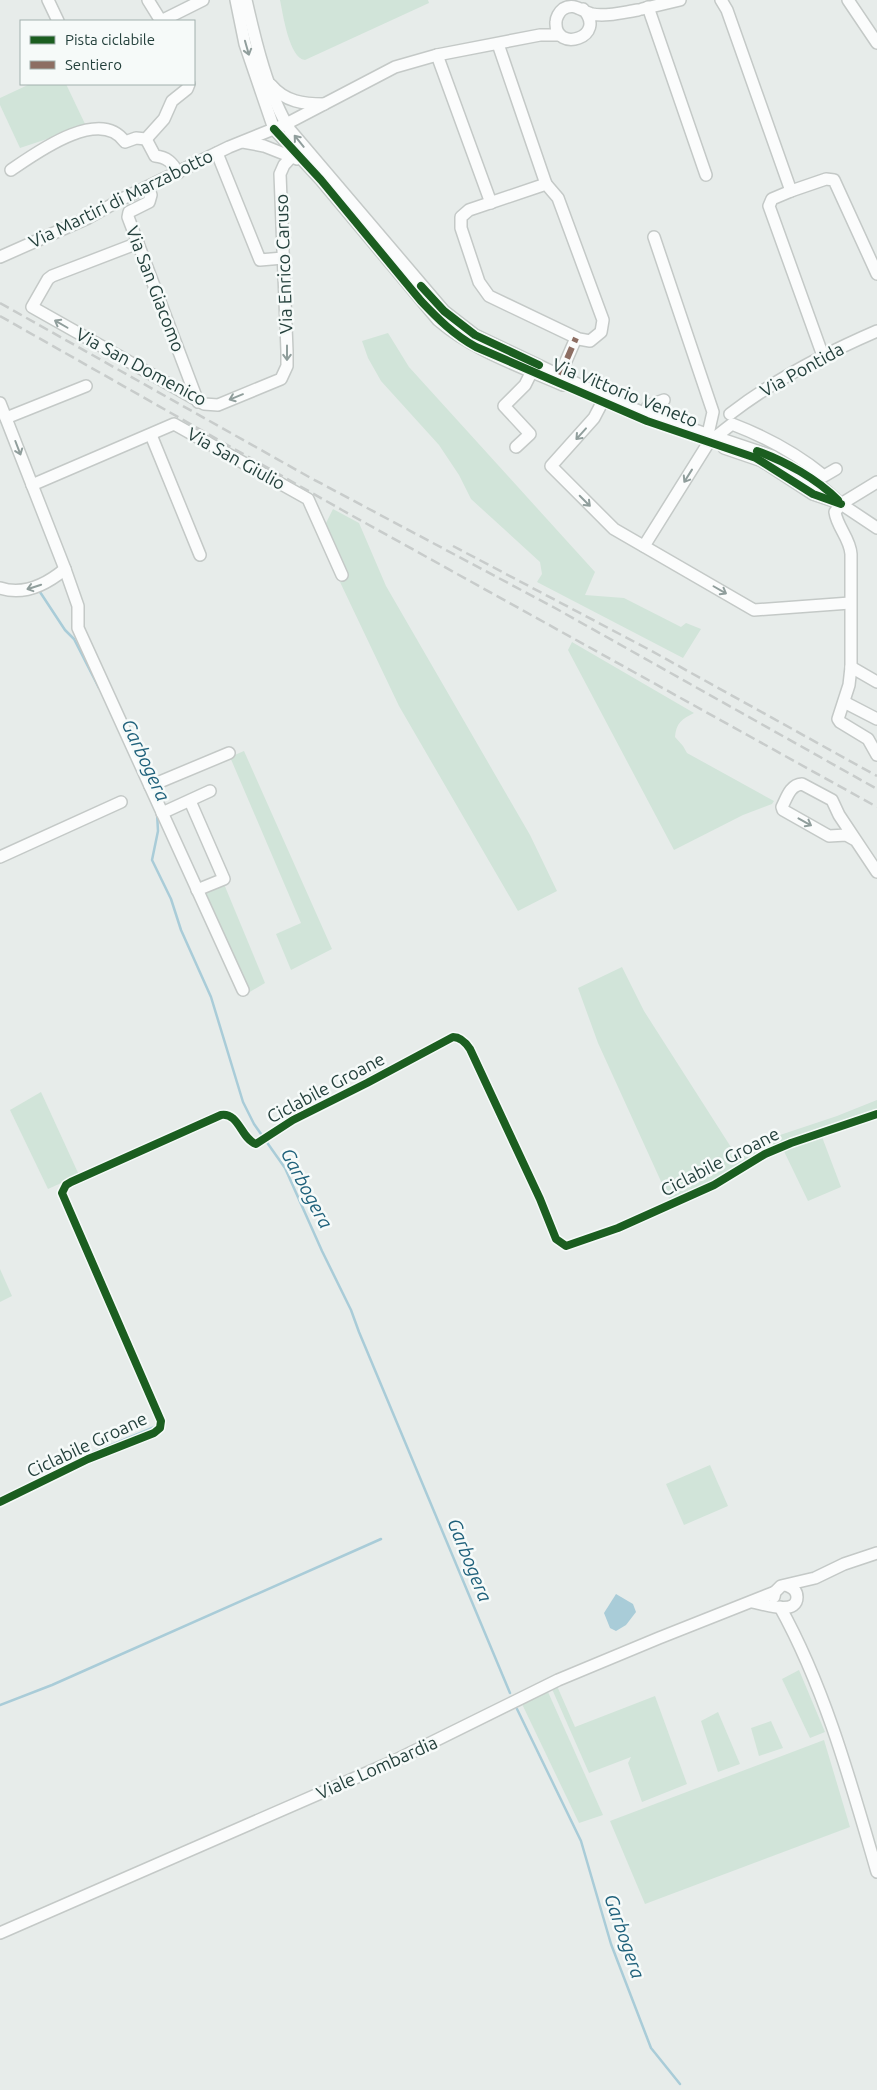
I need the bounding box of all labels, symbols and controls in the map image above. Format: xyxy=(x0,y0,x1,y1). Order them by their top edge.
legend xyxy=(20,20,195,85)
text: Pista ciclabile xyxy=(65,31,155,48)
one-way arrow xyxy=(242,39,252,55)
text: Sentiero xyxy=(65,56,122,73)
one-way arrow xyxy=(293,135,304,148)
street label: Via Martiri di Marzabotto xyxy=(25,145,216,251)
street label: Via Enrico Caruso xyxy=(271,194,295,334)
street label: Via San Giacomo xyxy=(123,223,189,354)
one-way arrow xyxy=(55,318,69,328)
street label: Via San Domenico xyxy=(73,323,210,409)
street label: Via Pontida xyxy=(756,338,847,400)
one-way arrow xyxy=(282,345,292,361)
street label: Via Vittorio Veneto xyxy=(550,354,701,430)
one-way arrow xyxy=(229,393,244,402)
street label: Via San Giulio xyxy=(184,423,289,493)
one-way arrow xyxy=(575,427,587,440)
one-way arrow xyxy=(14,440,23,456)
one-way arrow xyxy=(683,468,693,482)
one-way arrow xyxy=(579,495,592,507)
one-way arrow xyxy=(27,582,43,592)
one-way arrow xyxy=(712,586,726,596)
water label: Garbogera xyxy=(117,716,175,804)
one-way arrow xyxy=(797,818,811,828)
street label: Ciclabile Groane xyxy=(263,1048,388,1127)
street label: Ciclabile Groane xyxy=(657,1123,782,1200)
water label: Garbogera xyxy=(277,1144,337,1232)
street label: Ciclabile Groane xyxy=(23,1408,150,1481)
water label: Garbogera xyxy=(443,1515,497,1605)
street label: Viale Lombardia xyxy=(313,1731,440,1803)
water label: Garbogera xyxy=(600,1891,650,1981)

